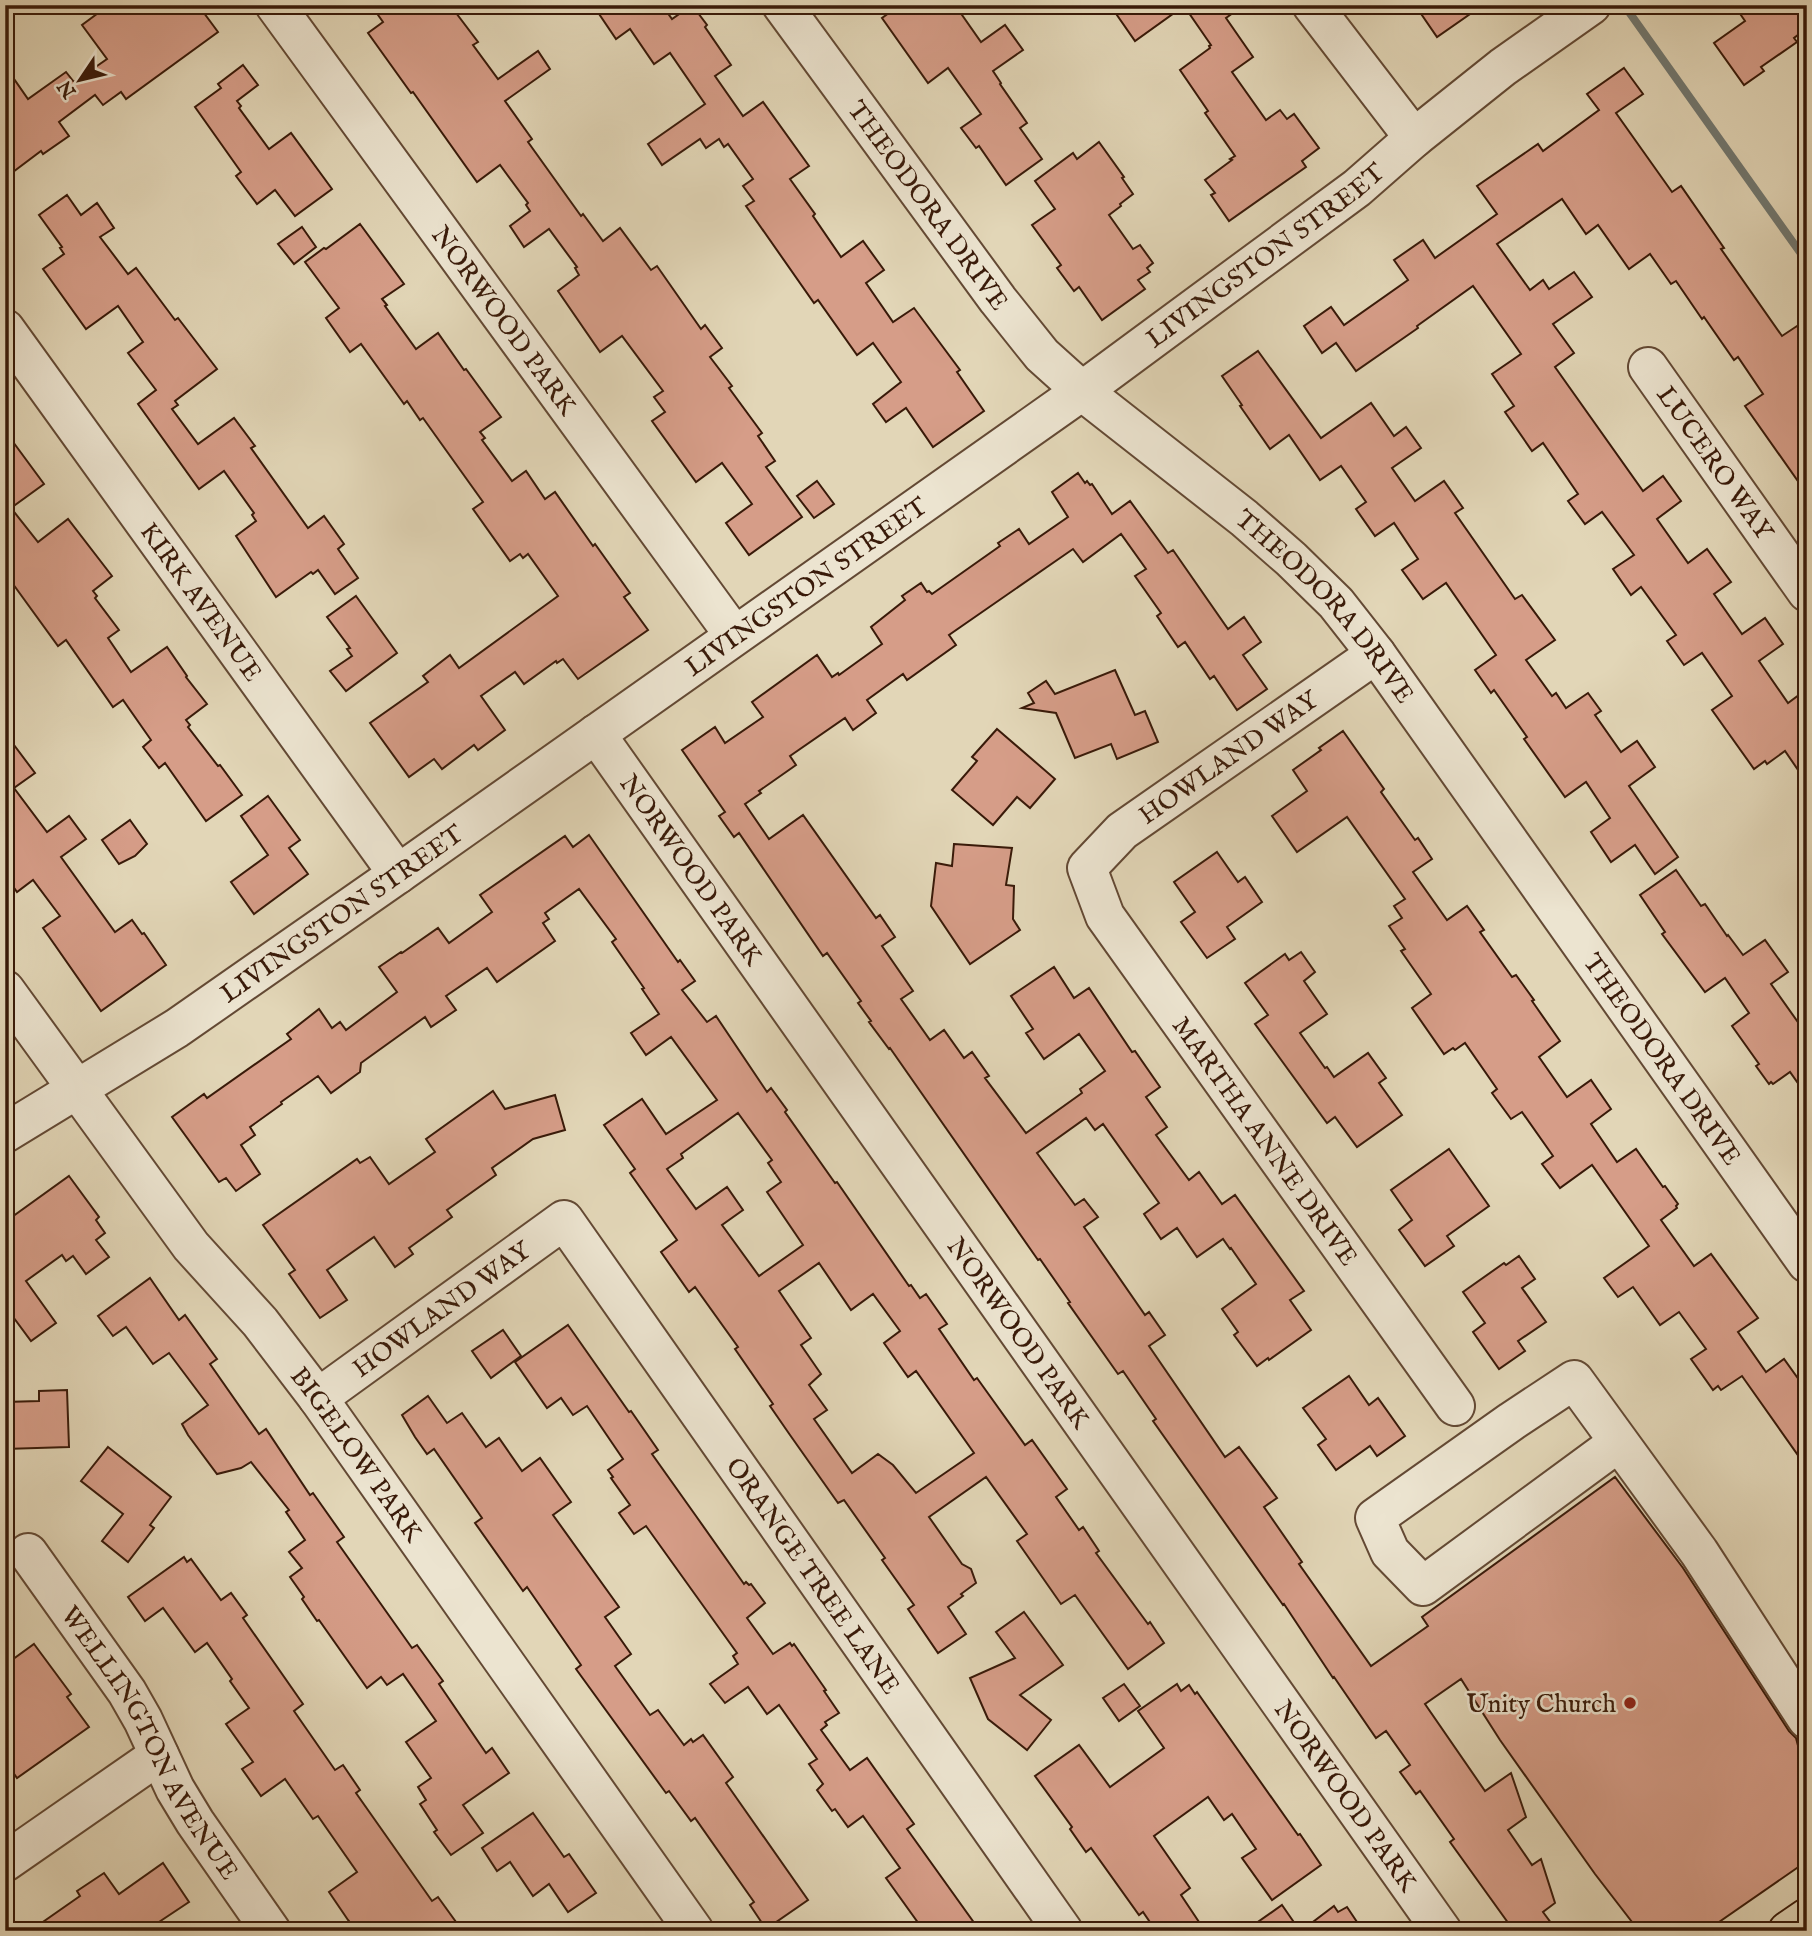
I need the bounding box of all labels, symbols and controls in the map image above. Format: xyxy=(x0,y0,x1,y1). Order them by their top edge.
north arrow xyxy=(46,46,116,116)
text: N xyxy=(53,75,83,103)
street label: THEODORA DRIVE xyxy=(840,95,1015,317)
street label: LIVINGSTON STREET xyxy=(1140,157,1392,356)
street label: NORWOOD PARK xyxy=(423,220,584,423)
street label: LUCERO WAY xyxy=(1649,380,1781,548)
street label: LIVINGSTON STREET xyxy=(679,490,934,684)
street label: THEODORA DRIVE xyxy=(1228,503,1421,710)
street label: KIRK AVENUE xyxy=(132,516,269,688)
street label: HOWLAND WAY xyxy=(1133,683,1326,832)
street label: NORWOOD PARK xyxy=(612,768,770,973)
street label: LIVINGSTON STREET xyxy=(214,818,470,1011)
street label: THEODORA DRIVE xyxy=(1575,947,1748,1172)
street label: MARTHA ANNE DRIVE xyxy=(1164,1011,1365,1273)
street label: NORWOOD PARK xyxy=(939,1231,1097,1436)
street label: HOWLAND WAY xyxy=(347,1234,539,1386)
street label: BIGELOW PARK xyxy=(282,1361,430,1550)
street label: ORANGE TREE LANE xyxy=(718,1452,907,1701)
street label: WELLINGTON AVENUE xyxy=(53,1600,245,1887)
place label: Unity Church xyxy=(1466,1688,1616,1721)
street label: NORWOOD PARK xyxy=(1266,1694,1425,1899)
marker: Unity Church xyxy=(1622,1695,1638,1711)

